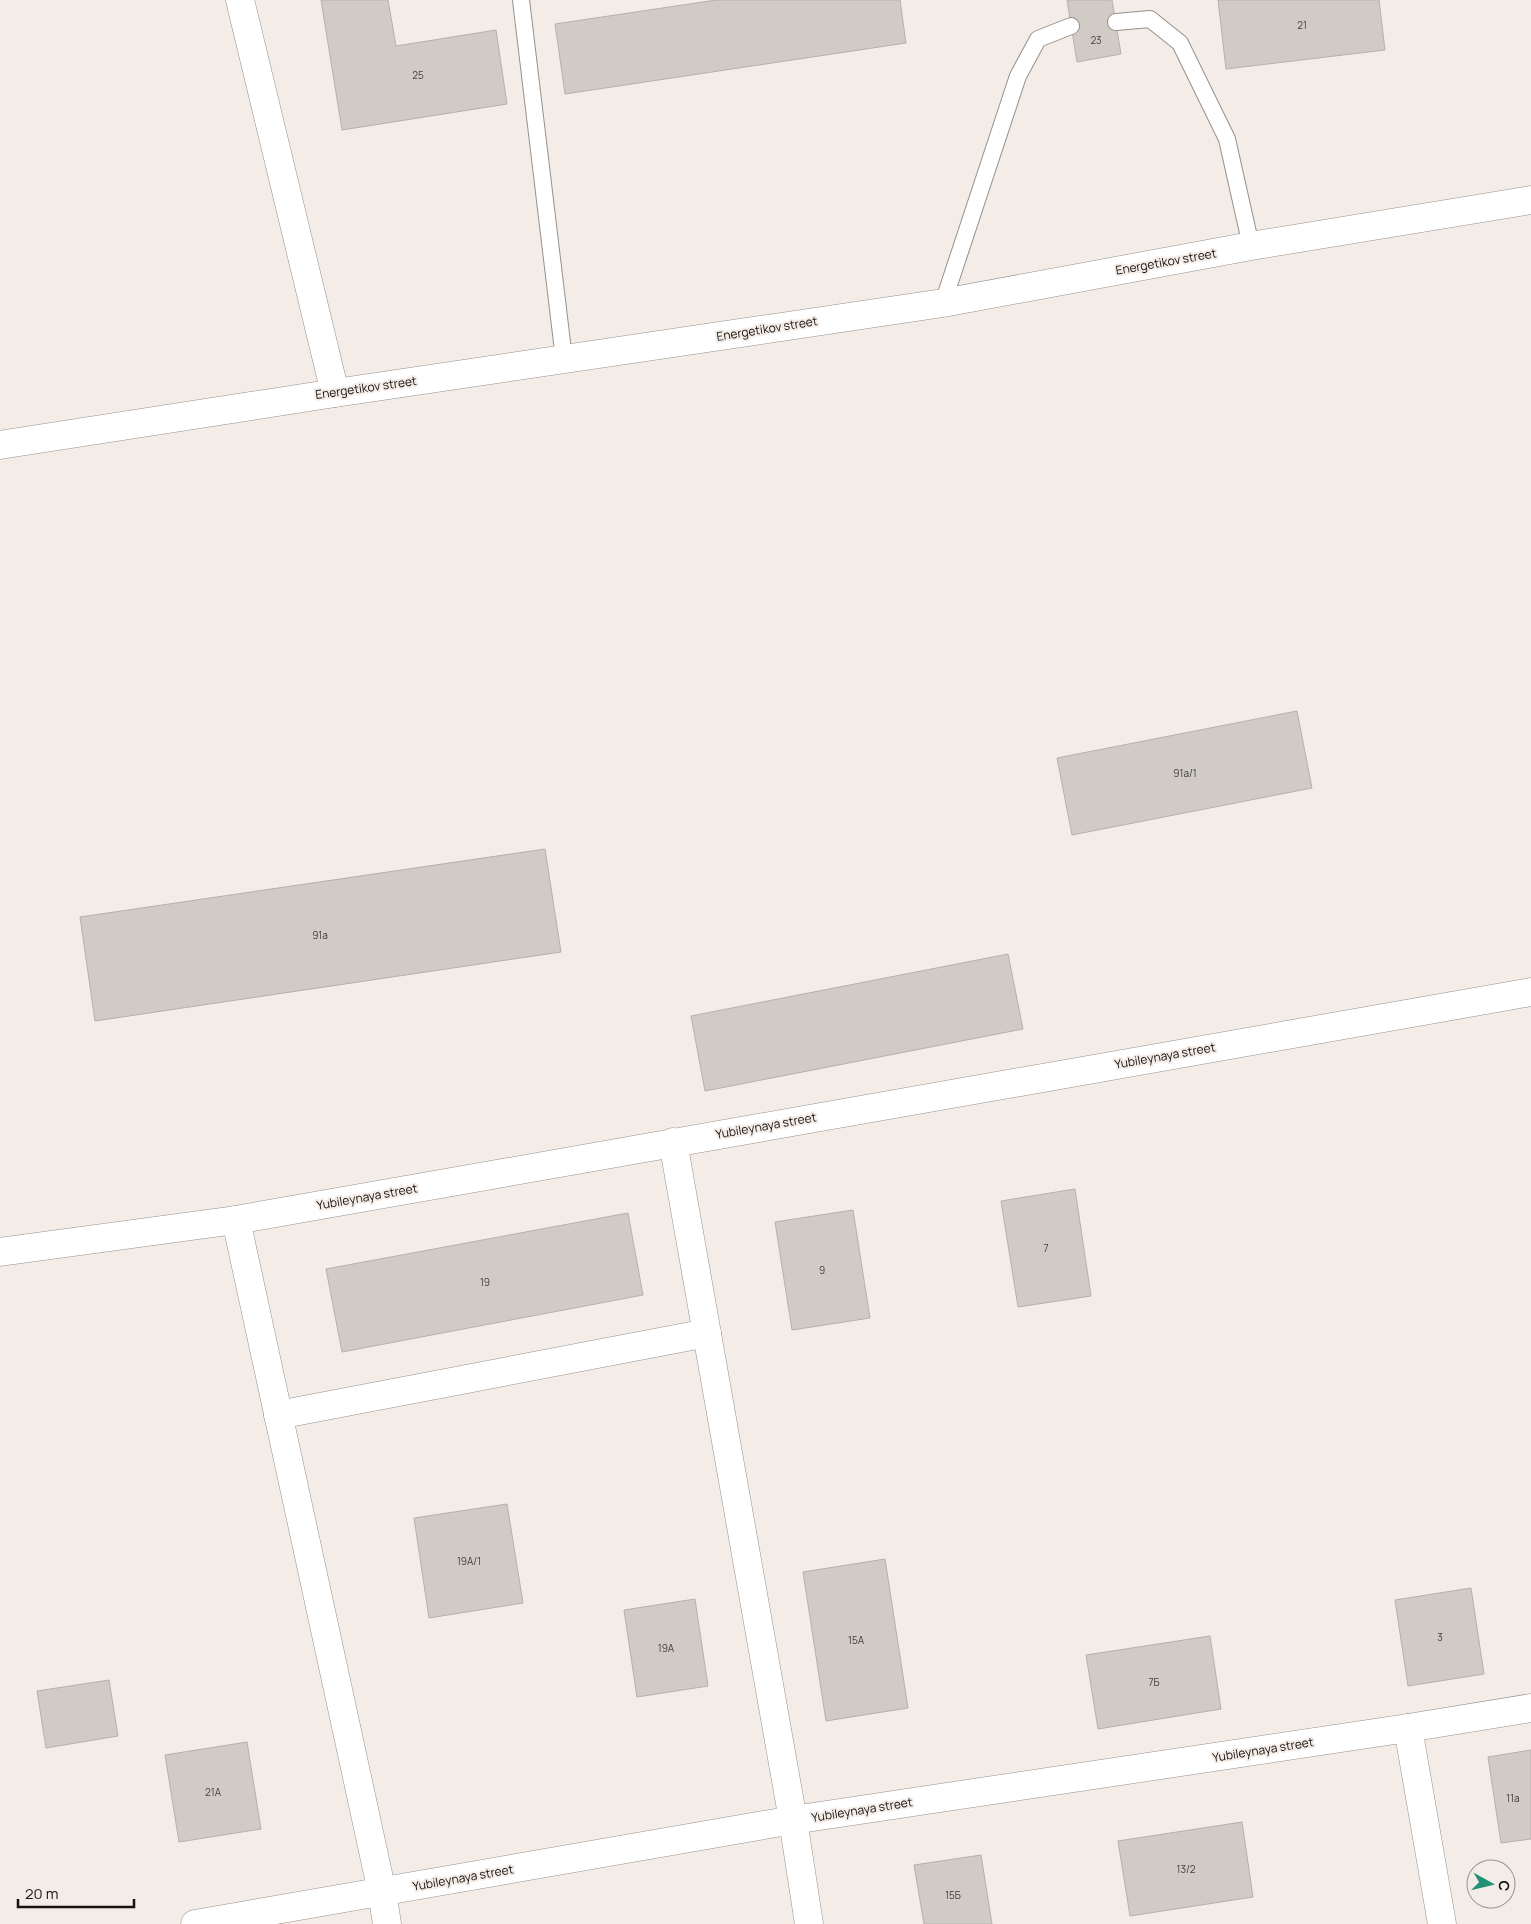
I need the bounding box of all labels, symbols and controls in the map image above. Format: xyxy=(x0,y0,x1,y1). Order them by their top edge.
house number: 21 xyxy=(1297,18,1307,32)
house number: 23 xyxy=(1090,33,1102,47)
house number: 25 xyxy=(412,68,424,82)
street label: Energetikov street xyxy=(1114,244,1218,279)
street label: Energetikov street xyxy=(715,312,819,345)
street label: Energetikov street xyxy=(314,372,418,403)
house number: 91а/1 xyxy=(1173,766,1197,780)
house number: 91а xyxy=(312,928,328,942)
street label: Yubileynaya street xyxy=(1113,1038,1217,1073)
street label: Yubileynaya street xyxy=(714,1108,818,1143)
street label: Yubileynaya street xyxy=(315,1179,419,1214)
house number: 7 xyxy=(1043,1241,1049,1255)
house number: 9 xyxy=(819,1263,825,1277)
house number: 19 xyxy=(480,1275,490,1289)
house number: 19А/1 xyxy=(457,1554,481,1568)
house number: 3 xyxy=(1437,1630,1443,1644)
house number: 15А xyxy=(848,1633,865,1647)
house number: 19А xyxy=(658,1641,675,1655)
house number: 7Б xyxy=(1148,1675,1160,1689)
street label: Yubileynaya street xyxy=(1211,1733,1315,1766)
house number: 21А xyxy=(205,1785,222,1799)
house number: 11а xyxy=(1506,1791,1520,1805)
street label: Yubileynaya street xyxy=(810,1793,914,1826)
north arrow xyxy=(1466,1859,1516,1909)
street label: Yubileynaya street xyxy=(411,1860,515,1895)
house number: 13/2 xyxy=(1176,1862,1196,1876)
scale bar xyxy=(18,1876,134,1908)
text: С xyxy=(1494,1879,1514,1892)
text: 20 m xyxy=(25,1883,58,1904)
house number: 15Б xyxy=(945,1888,961,1902)

